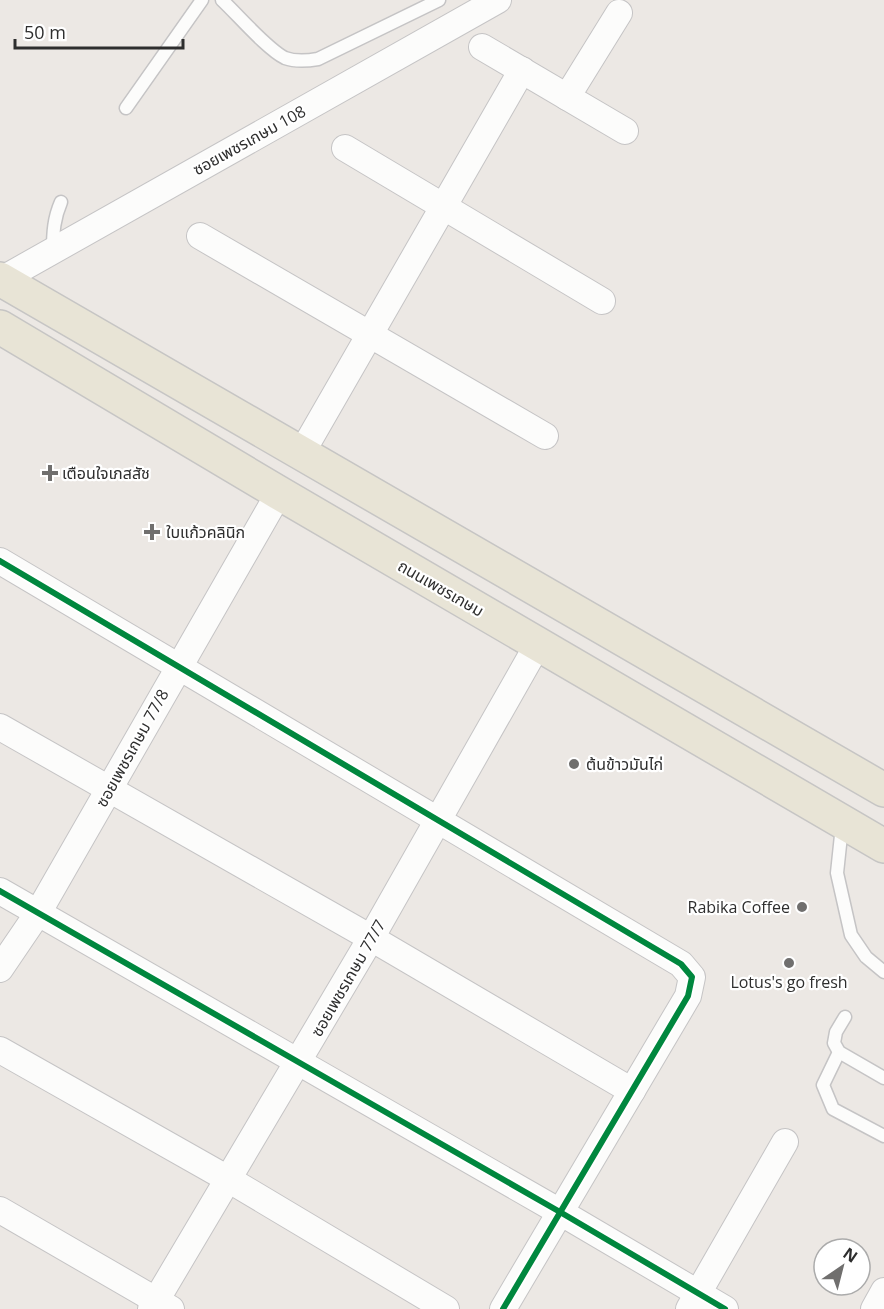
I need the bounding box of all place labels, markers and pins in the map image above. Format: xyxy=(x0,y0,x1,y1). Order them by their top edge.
place label: เตือนใจเภสสัช xyxy=(62,462,150,484)
marker: เตือนใจเภสสัช xyxy=(43,466,57,480)
place label: ใบแก้วคลินิก xyxy=(166,521,245,543)
marker: ใบแก้วคลินิก xyxy=(143,523,161,541)
place label: ต้นข้าวมันไก่ xyxy=(586,753,663,775)
marker: ต้นข้าวมันไก่ xyxy=(567,757,581,771)
place label: Rabika Coffee xyxy=(688,896,790,918)
marker: Rabika Coffee xyxy=(795,900,809,914)
marker: Lotus's go fresh xyxy=(782,956,796,970)
place label: Lotus's go fresh xyxy=(730,971,848,993)

